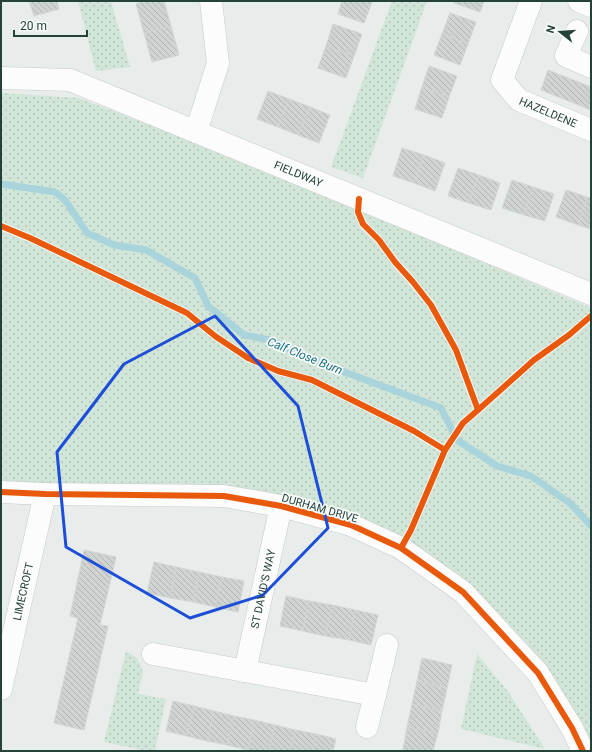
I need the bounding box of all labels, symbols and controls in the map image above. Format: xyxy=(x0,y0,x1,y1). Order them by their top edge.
scale bar xyxy=(14,12,87,38)
north arrow xyxy=(540,12,580,52)
text: 20 m xyxy=(20,19,47,33)
text: N xyxy=(544,23,558,35)
street label: HAZELDENE xyxy=(517,95,579,130)
street label: FIELDWAY xyxy=(272,159,325,190)
water label: Calf Close Burn xyxy=(265,335,345,377)
street label: DURHAM DRIVE xyxy=(280,491,360,526)
street label: ST DAVID'S WAY xyxy=(248,548,278,630)
street label: LIMECROFT xyxy=(11,561,36,622)

